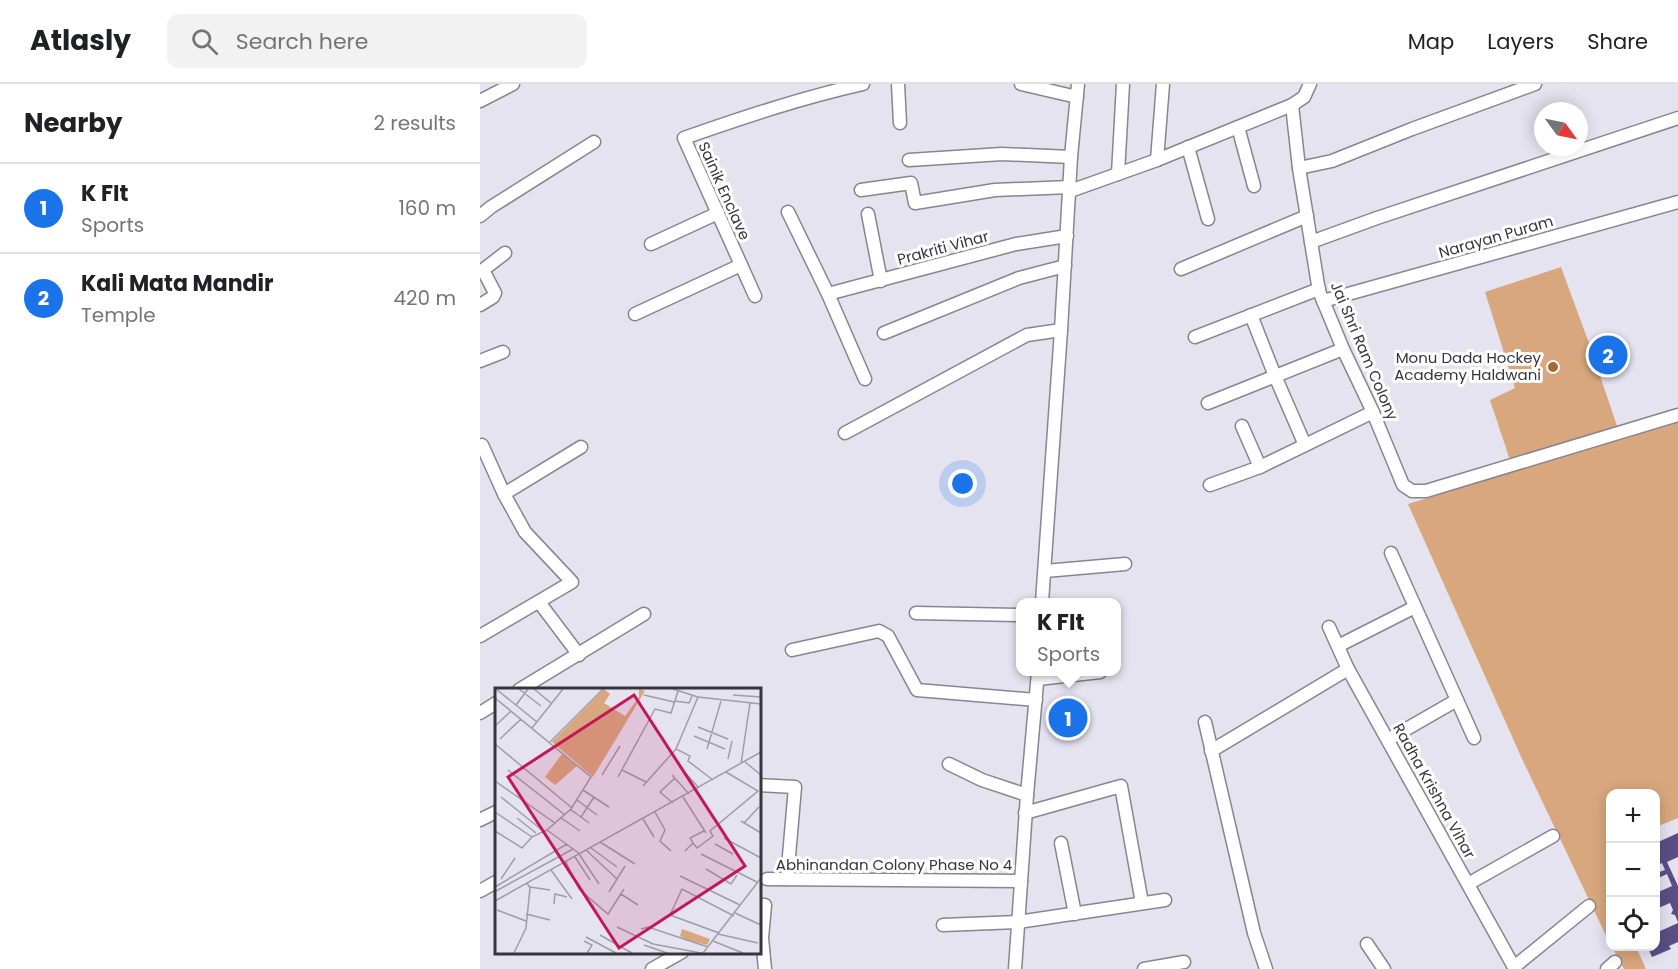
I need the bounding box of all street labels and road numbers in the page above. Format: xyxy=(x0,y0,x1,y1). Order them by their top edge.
street label: Sainik Enclave xyxy=(693,138,756,243)
street label: Narayan Puram xyxy=(1436,210,1556,263)
street label: Prakriti Vihar xyxy=(895,225,991,270)
street label: Jai Shri Ram Colony xyxy=(1326,278,1403,424)
street label: Radha Krishna Vihar xyxy=(1388,719,1481,863)
street label: Abhinandan Colony Phase No 4 xyxy=(776,854,1012,875)

